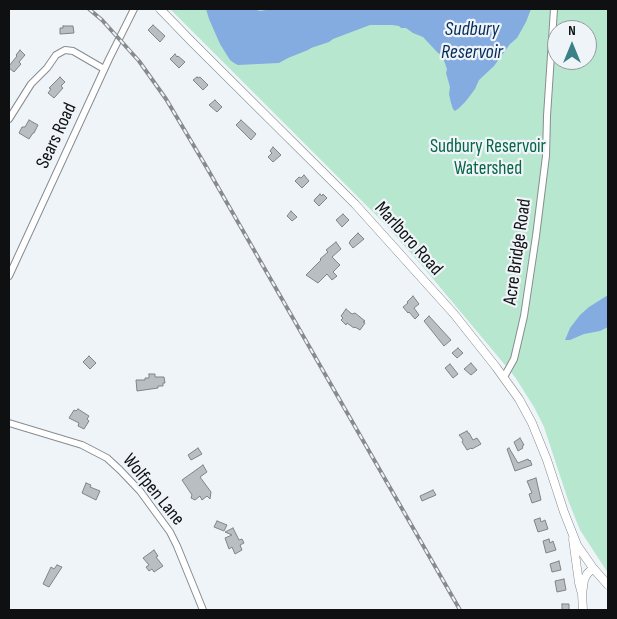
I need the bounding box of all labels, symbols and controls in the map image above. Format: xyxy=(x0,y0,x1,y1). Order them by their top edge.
water label: Sudbury Reservoir xyxy=(441,18,503,65)
north arrow xyxy=(547,20,597,70)
text: N xyxy=(568,22,576,39)
street label: Sears Road xyxy=(32,100,82,172)
park label: Sudbury Reservoir Watershed xyxy=(430,136,546,180)
street label: Marlboro Road xyxy=(369,198,447,280)
street label: Acre Bridge Road xyxy=(499,198,537,306)
street label: Wolfpen Lane xyxy=(117,450,189,530)

